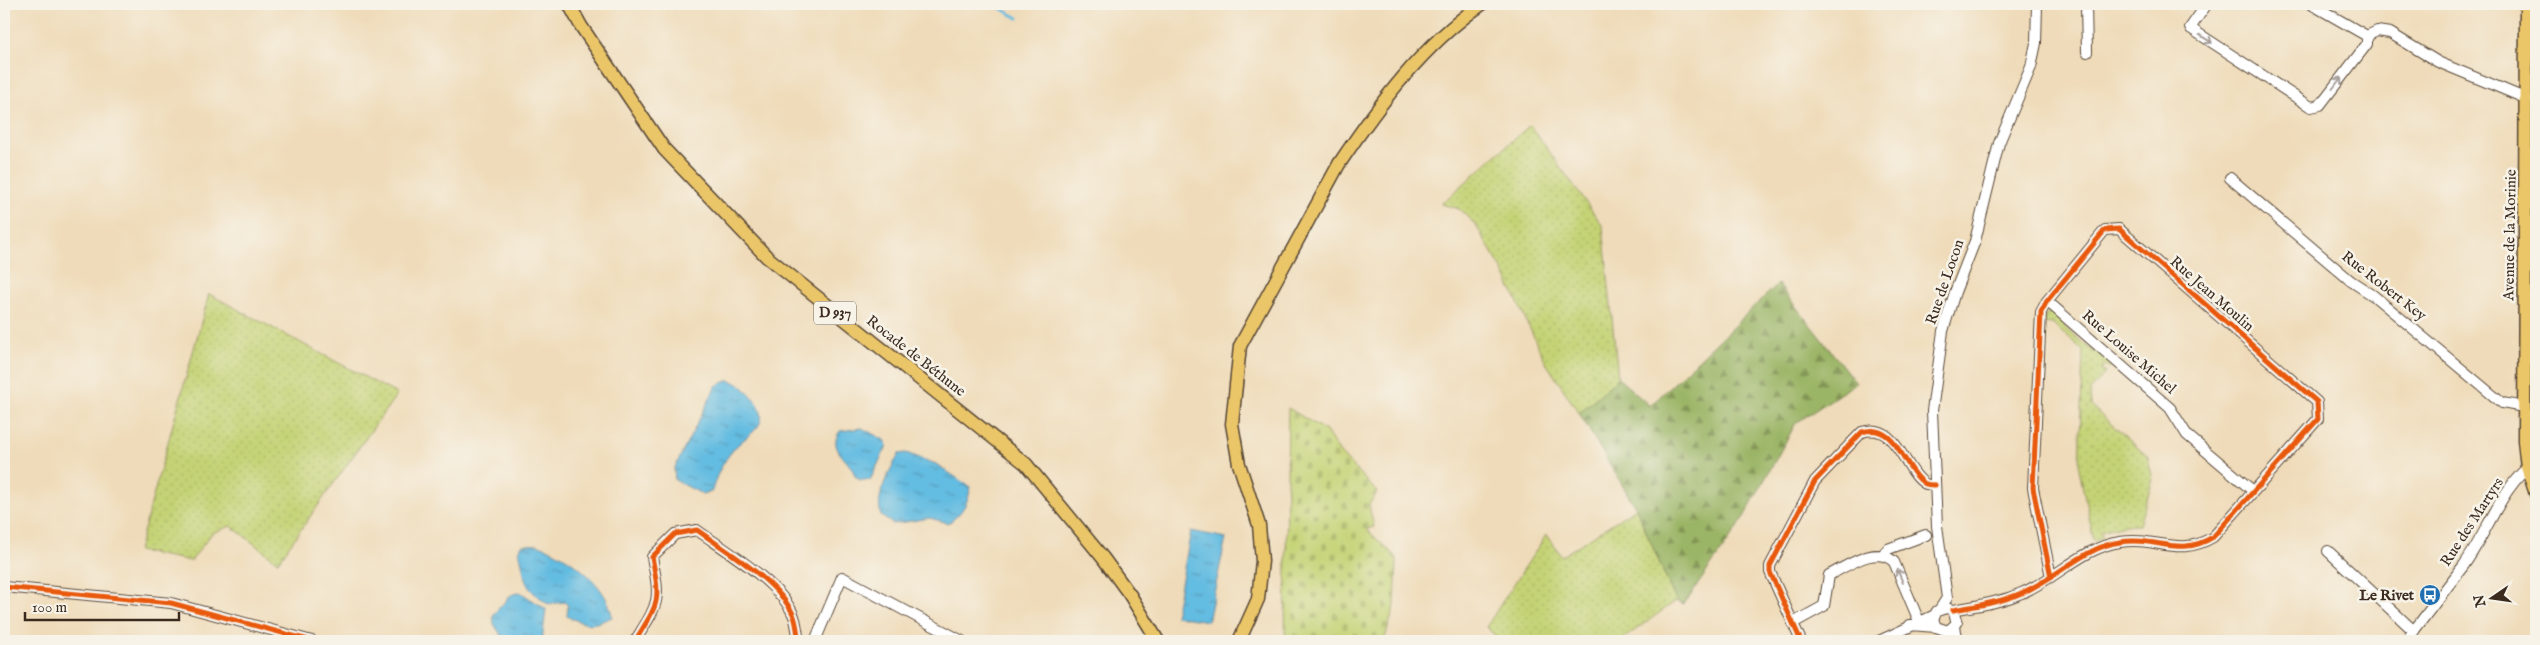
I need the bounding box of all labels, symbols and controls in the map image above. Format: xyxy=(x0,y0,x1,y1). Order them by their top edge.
one-way arrow xyxy=(2198,34,2212,44)
one-way arrow xyxy=(2331,77,2342,90)
street label: Avenue de la Morinie xyxy=(2499,169,2521,302)
street label: Rue de Locon xyxy=(1922,237,1968,327)
street label: Rue Robert Key xyxy=(2338,247,2431,325)
street label: Rue Jean Moulin xyxy=(2166,252,2258,336)
road number: D 937 xyxy=(814,302,856,324)
street label: Rue Louise Michel xyxy=(2078,306,2181,399)
street label: Rocade de Béthune xyxy=(862,311,970,401)
street label: Rue des Martyrs xyxy=(2436,474,2508,570)
one-way arrow xyxy=(1894,569,1904,584)
north arrow xyxy=(2468,572,2518,622)
bus stop icon: Le Rivet xyxy=(2418,583,2442,607)
place label: Le Rivet xyxy=(2359,586,2415,605)
scale bar xyxy=(25,590,179,622)
text: N xyxy=(2470,593,2491,610)
text: 100 m xyxy=(32,598,68,617)

